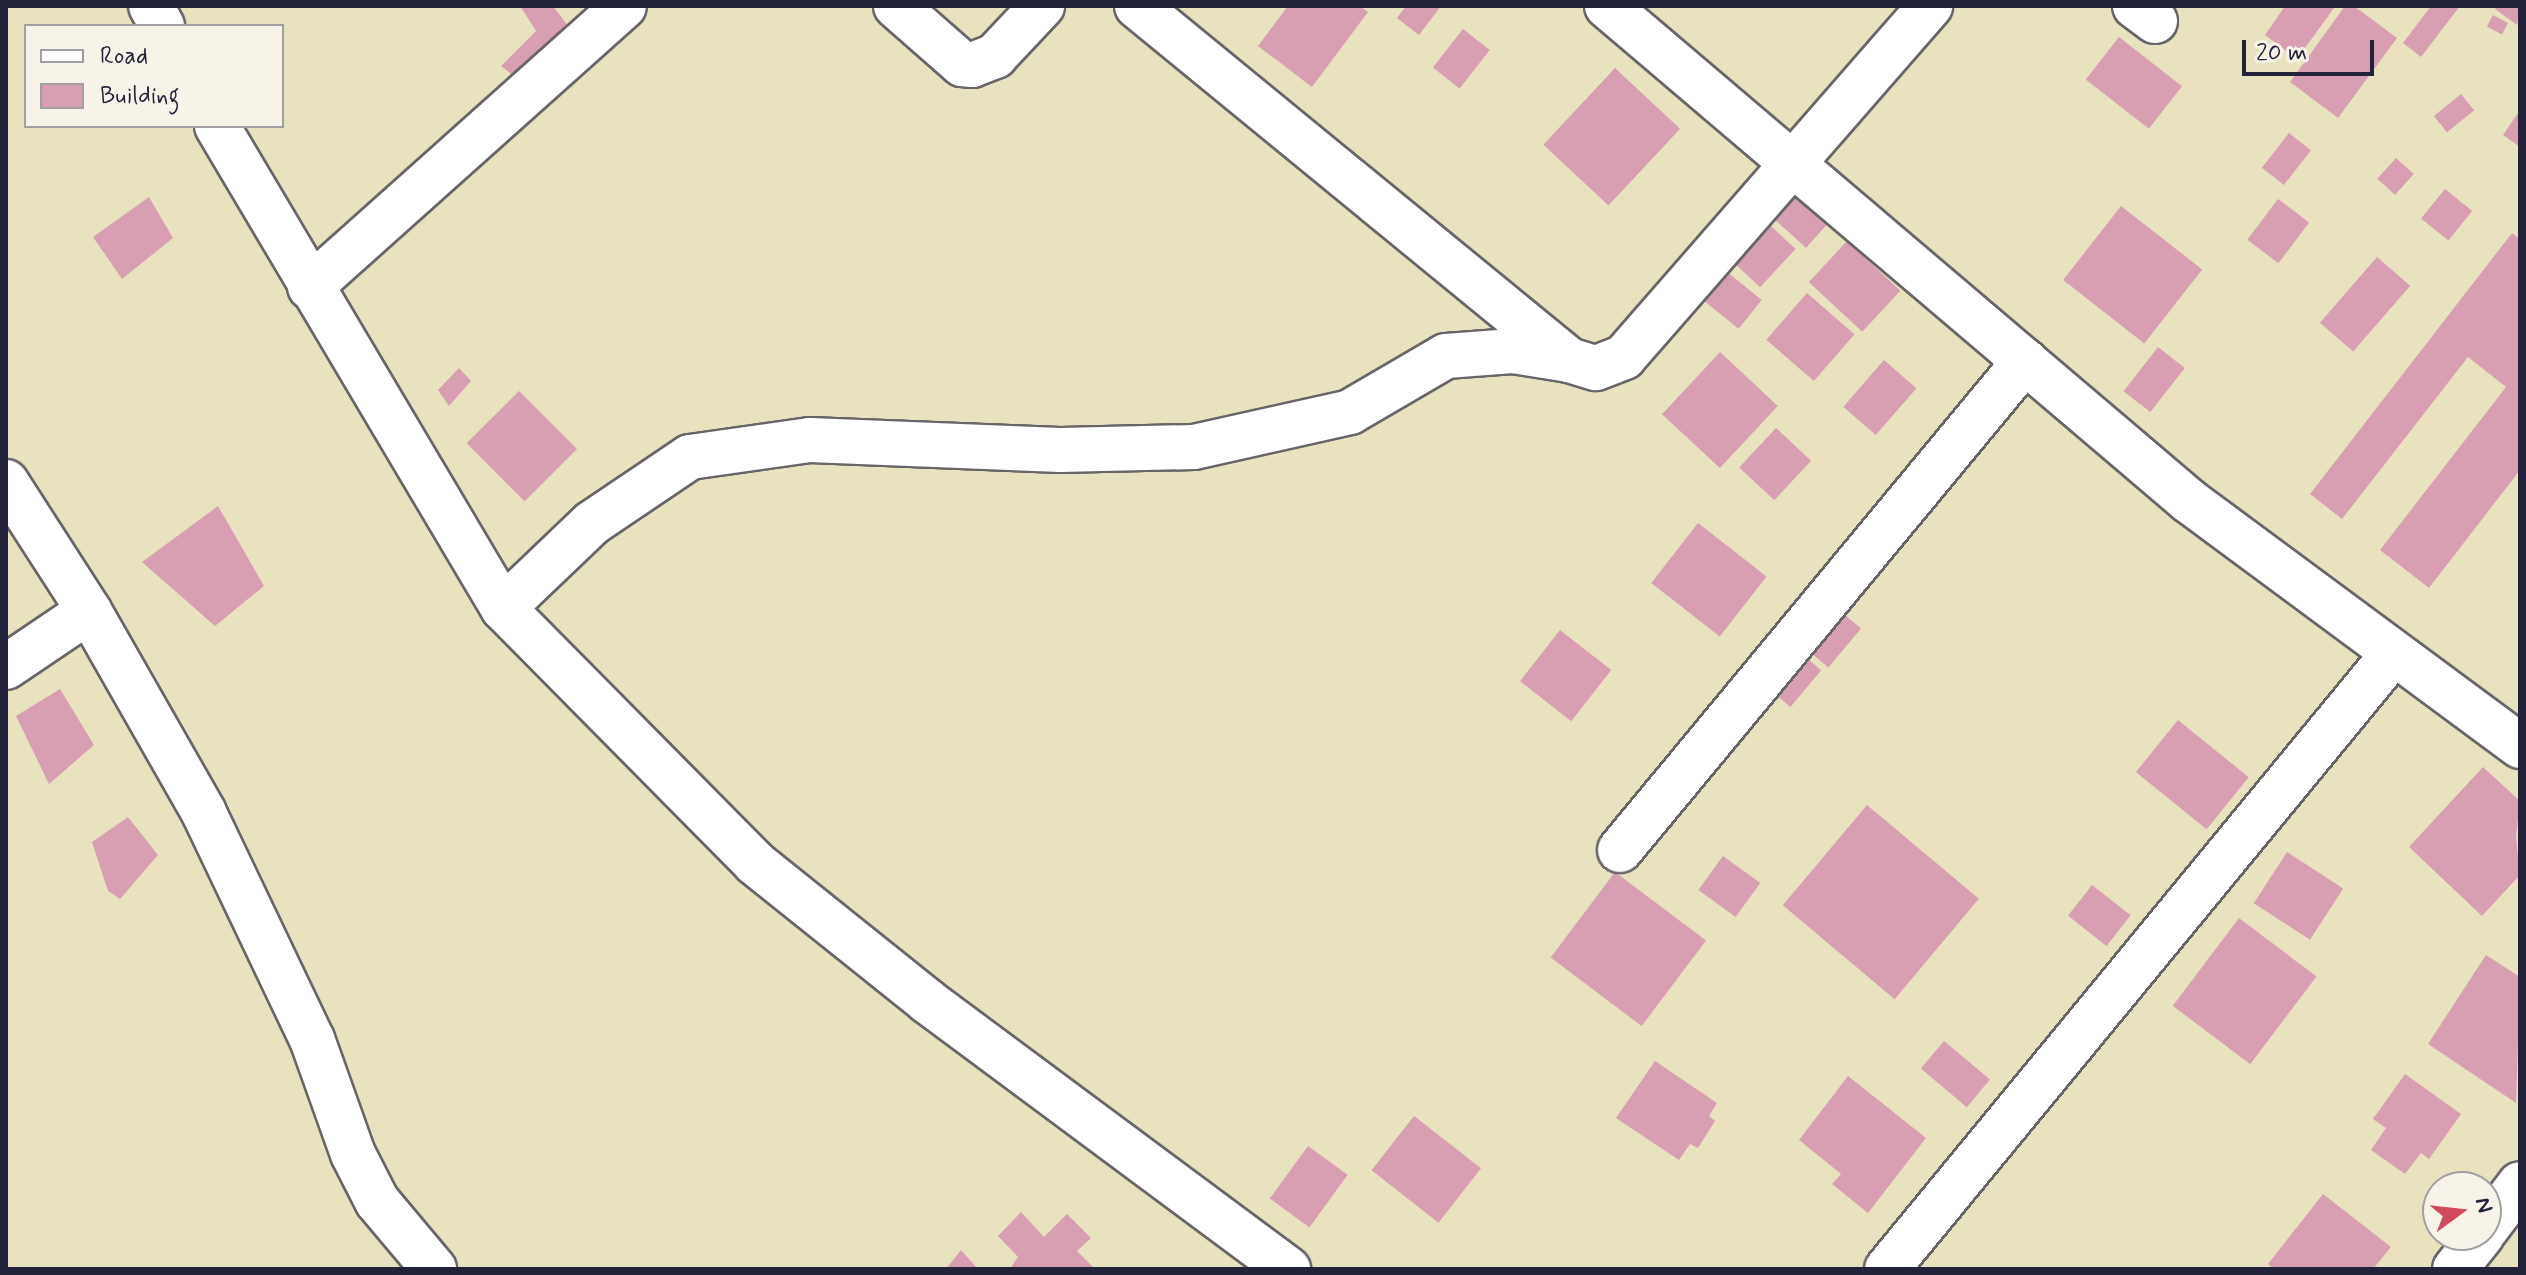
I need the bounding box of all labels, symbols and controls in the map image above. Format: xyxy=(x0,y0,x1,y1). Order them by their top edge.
legend xyxy=(24,24,284,128)
scale bar xyxy=(2246,24,2378,74)
text: 20 m xyxy=(2256,38,2307,69)
text: Road xyxy=(100,41,148,72)
text: Building xyxy=(100,81,180,112)
north arrow xyxy=(2422,1171,2502,1251)
text: N xyxy=(2468,1195,2499,1216)

